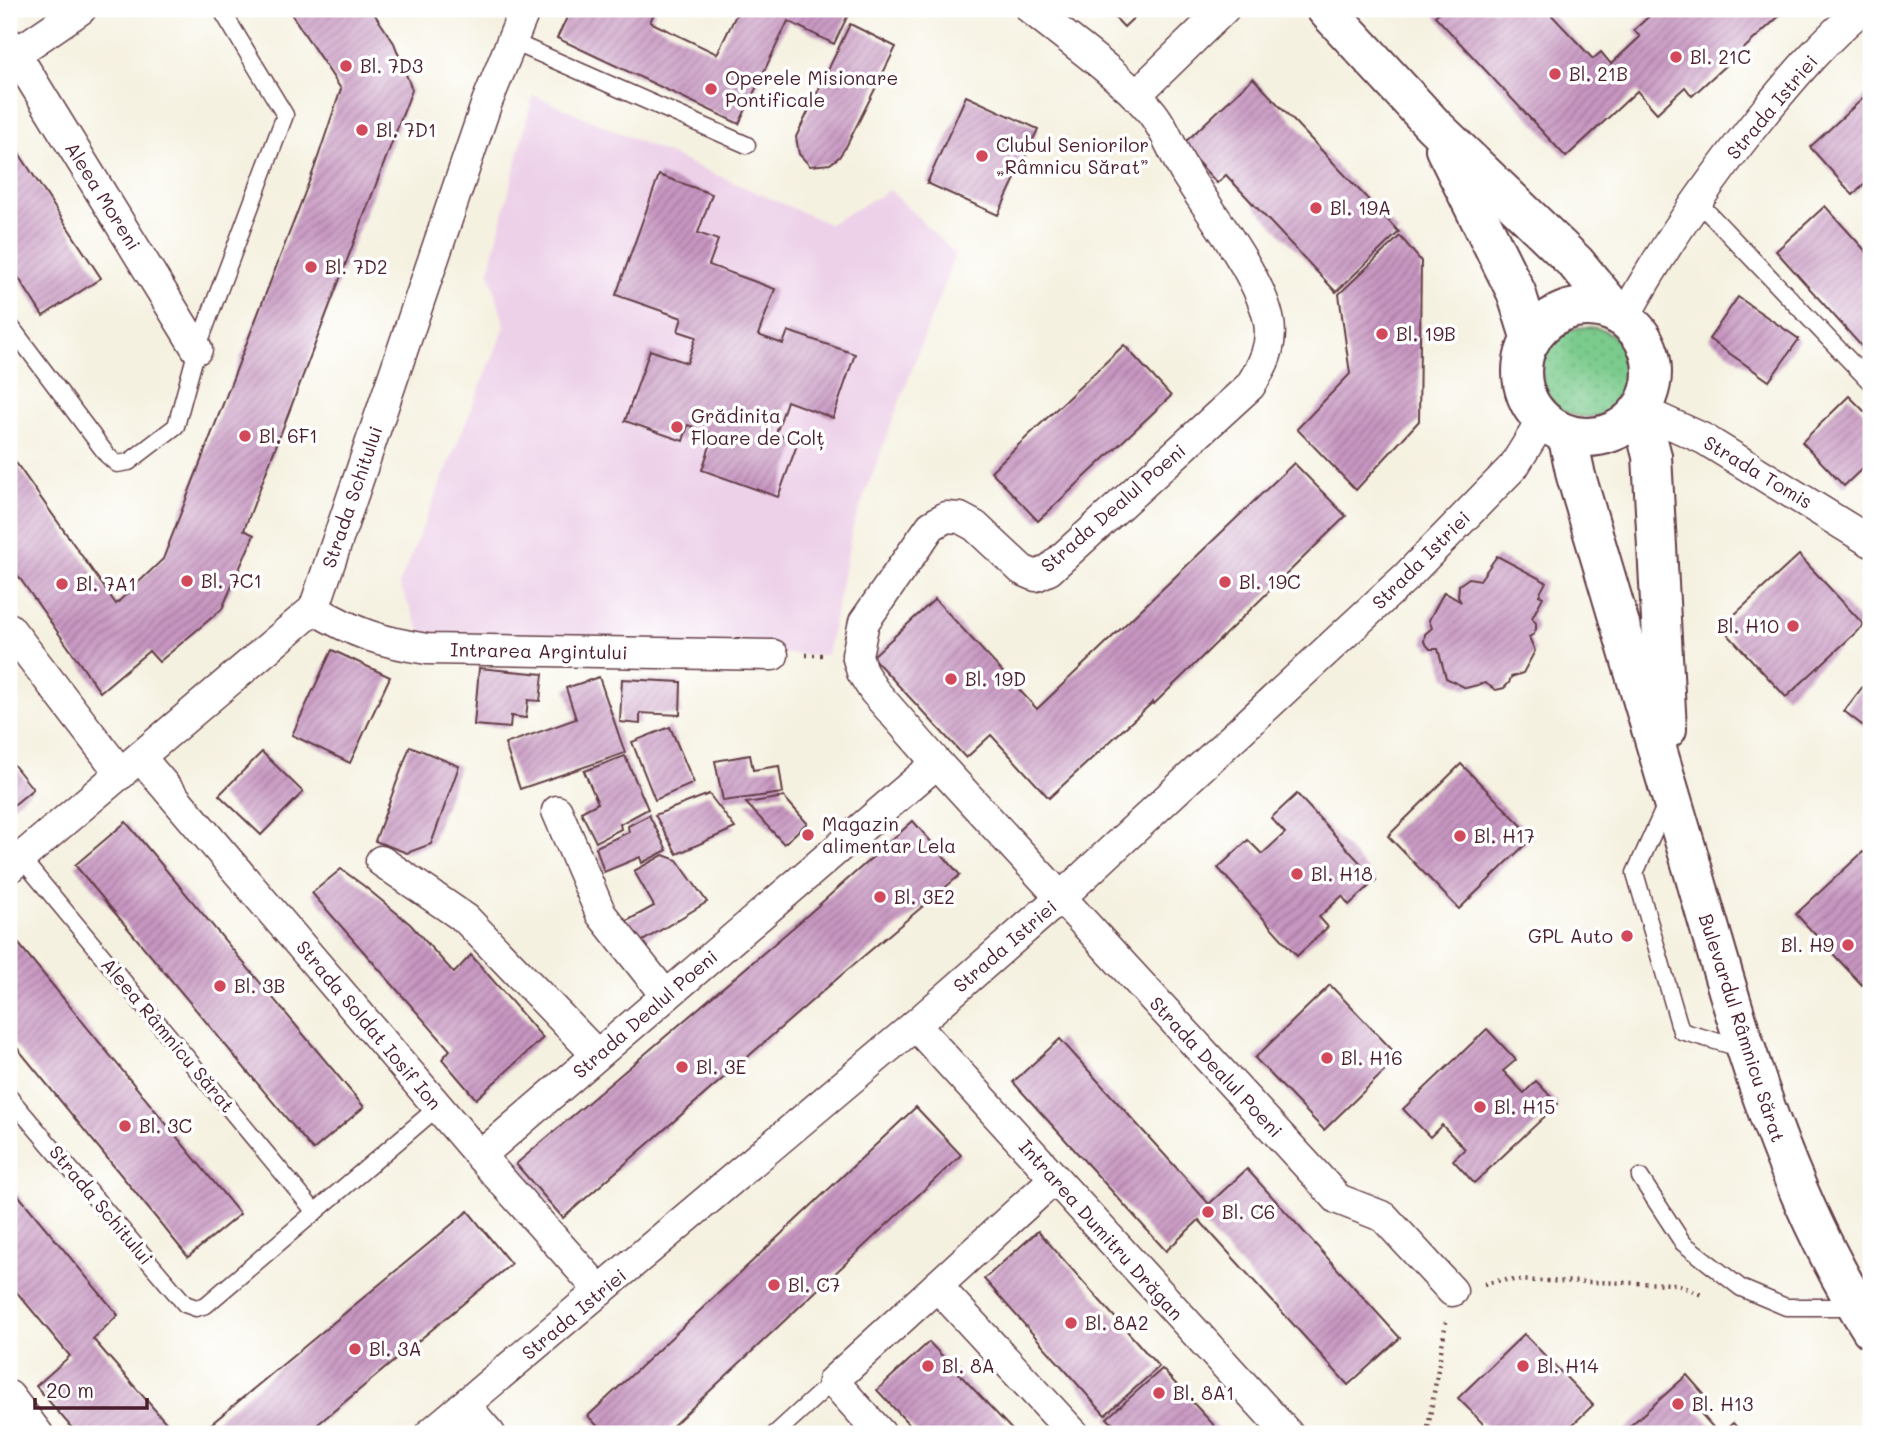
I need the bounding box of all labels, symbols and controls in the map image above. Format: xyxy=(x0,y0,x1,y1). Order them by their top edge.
place label: Bl. 21C xyxy=(1690,44,1751,69)
marker: Bl. 21C xyxy=(1668,49,1684,65)
street label: Strada Istriei xyxy=(1721,49,1823,164)
place label: Bl. 7D3 xyxy=(360,53,423,78)
marker: Bl. 7D3 xyxy=(338,58,354,74)
place label: Bl. 21B xyxy=(1569,61,1628,86)
place label: Operele Misionare Pontificale xyxy=(725,65,898,112)
marker: Bl. 21B xyxy=(1547,66,1563,82)
marker: Operele Misionare Pontificale xyxy=(703,81,719,97)
place label: Bl. 7D1 xyxy=(376,117,436,142)
marker: Bl. 7D1 xyxy=(354,122,370,138)
place label: Clubul Seniorilor „Râmnicu Sărat” xyxy=(996,132,1149,179)
street label: Aleea Moreni xyxy=(60,137,147,255)
marker: Clubul Seniorilor „Râmnicu Sărat” xyxy=(974,148,990,164)
place label: Bl. 19A xyxy=(1330,195,1391,220)
marker: Bl. 19A xyxy=(1308,200,1324,216)
place label: Bl. 7D2 xyxy=(325,254,387,279)
marker: Bl. 7D2 xyxy=(303,259,319,275)
place label: Bl. 19B xyxy=(1396,321,1456,346)
marker: Bl. 19B xyxy=(1374,326,1390,342)
place label: Grădinița Floare de Colț xyxy=(691,403,825,451)
marker: Grădinița Floare de Colț xyxy=(669,419,685,435)
place label: Bl. 6F1 xyxy=(259,423,318,448)
street label: Strada Schitului xyxy=(316,423,388,571)
marker: Bl. 6F1 xyxy=(237,428,253,444)
street label: Strada Tomis xyxy=(1699,429,1817,514)
street label: Strada Dealul Poeni xyxy=(1035,438,1190,577)
street label: Strada Istriei xyxy=(1366,505,1475,614)
place label: Bl. 7C1 xyxy=(201,568,262,593)
place label: Bl. 19C xyxy=(1239,569,1301,594)
place label: Bl. 7A1 xyxy=(76,571,136,596)
marker: Bl. 7C1 xyxy=(179,573,195,589)
marker: Bl. 19C xyxy=(1217,574,1233,590)
marker: Bl. 7A1 xyxy=(54,576,70,592)
place label: Bl. H10 xyxy=(1717,613,1779,638)
marker: Bl. H10 xyxy=(1785,618,1801,634)
street label: Intrarea Argintului xyxy=(450,636,628,665)
place label: Bl. 19D xyxy=(965,666,1026,691)
marker: Bl. 19D xyxy=(943,671,959,687)
place label: Magazin alimentar Lela xyxy=(822,811,956,858)
place label: Bl. H17 xyxy=(1474,823,1535,848)
marker: Magazin alimentar Lela xyxy=(800,827,816,843)
marker: Bl. H17 xyxy=(1452,828,1468,844)
place label: Bl. H18 xyxy=(1311,861,1373,886)
marker: Bl. H18 xyxy=(1289,866,1305,882)
place label: Bl. 3E2 xyxy=(894,884,955,909)
marker: Bl. 3E2 xyxy=(872,889,888,905)
street label: Strada Istriei xyxy=(948,894,1062,997)
street label: Bulevardul Râmnicu Sărat xyxy=(1694,910,1791,1145)
place label: GPL Auto xyxy=(1528,923,1613,948)
marker: GPL Auto xyxy=(1619,928,1635,944)
place label: Bl. H9 xyxy=(1781,932,1834,957)
street label: Strada Soldat Iosif Ion xyxy=(291,935,448,1115)
marker: Bl. H9 xyxy=(1840,937,1856,953)
street label: Strada Dealul Poeni xyxy=(567,944,722,1083)
street label: Aleea Râmnicu Sărat xyxy=(96,952,241,1117)
place label: Bl. 3B xyxy=(234,973,285,998)
marker: Bl. 3B xyxy=(212,978,228,994)
street label: Strada Dealul Poeni xyxy=(1144,991,1288,1142)
place label: Bl. H16 xyxy=(1341,1045,1403,1070)
marker: Bl. H16 xyxy=(1319,1050,1335,1066)
place label: Bl. 3E xyxy=(696,1054,746,1079)
marker: Bl. 3E xyxy=(674,1059,690,1075)
place label: Bl. H15 xyxy=(1494,1094,1555,1119)
marker: Bl. H15 xyxy=(1472,1099,1488,1115)
place label: Bl. 3C xyxy=(139,1113,192,1138)
marker: Bl. 3C xyxy=(117,1118,133,1134)
street label: Intrarea Dumitru Drăgan xyxy=(1014,1134,1189,1325)
street label: Strada Schitului xyxy=(44,1140,159,1270)
place label: Bl. C6 xyxy=(1222,1199,1275,1224)
marker: Bl. C6 xyxy=(1200,1204,1216,1220)
street label: Strada Istriei xyxy=(516,1263,631,1365)
place label: Bl. C7 xyxy=(788,1272,840,1297)
marker: Bl. C7 xyxy=(766,1277,782,1293)
place label: Bl. 8A2 xyxy=(1085,1310,1149,1335)
marker: Bl. 8A2 xyxy=(1063,1315,1079,1331)
place label: Bl. 3A xyxy=(369,1336,422,1361)
marker: Bl. 3A xyxy=(347,1341,363,1357)
place label: Bl. 8A xyxy=(942,1353,995,1378)
place label: Bl. H14 xyxy=(1537,1353,1598,1378)
marker: Bl. 8A xyxy=(920,1358,936,1374)
marker: Bl. H14 xyxy=(1515,1358,1531,1374)
scale bar xyxy=(35,1366,147,1410)
text: 20 m xyxy=(46,1376,94,1403)
place label: Bl. 8A1 xyxy=(1173,1380,1234,1405)
marker: Bl. 8A1 xyxy=(1151,1385,1167,1401)
place label: Bl. H13 xyxy=(1692,1391,1753,1416)
marker: Bl. H13 xyxy=(1670,1396,1686,1412)

